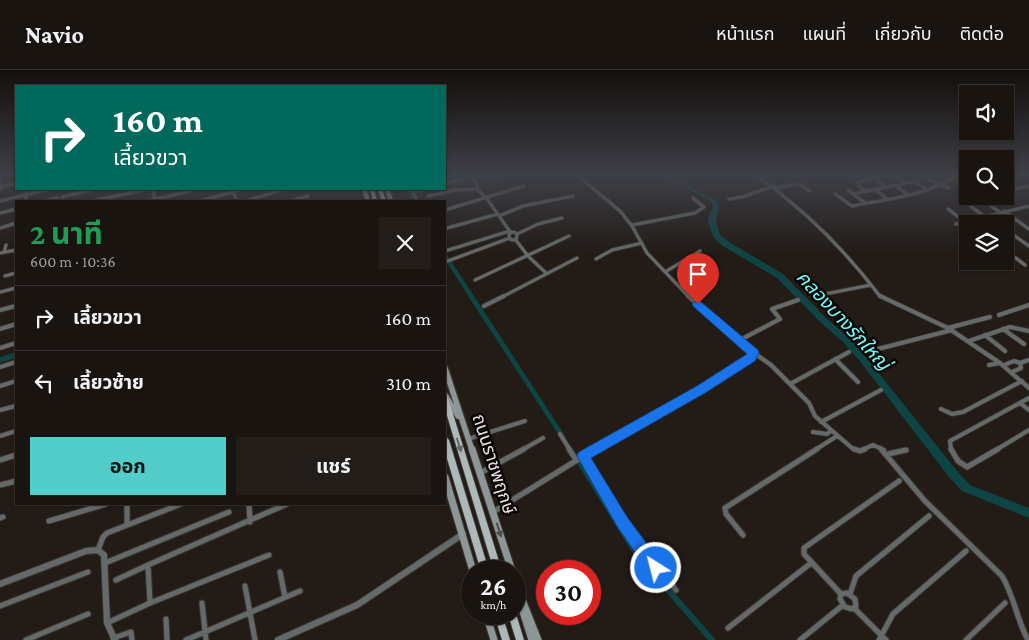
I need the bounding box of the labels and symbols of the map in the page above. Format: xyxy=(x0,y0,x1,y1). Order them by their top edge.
pin xyxy=(677,253,719,304)
water label: คลองบางรักใหญ่ xyxy=(792,267,897,376)
street label: ถนนราชพฤกษ์ xyxy=(468,411,520,517)
one-way arrow xyxy=(456,437,464,452)
one-way arrow xyxy=(495,523,503,538)
position arrow xyxy=(629,541,681,593)
speed limit sign: 30 xyxy=(536,560,601,625)

